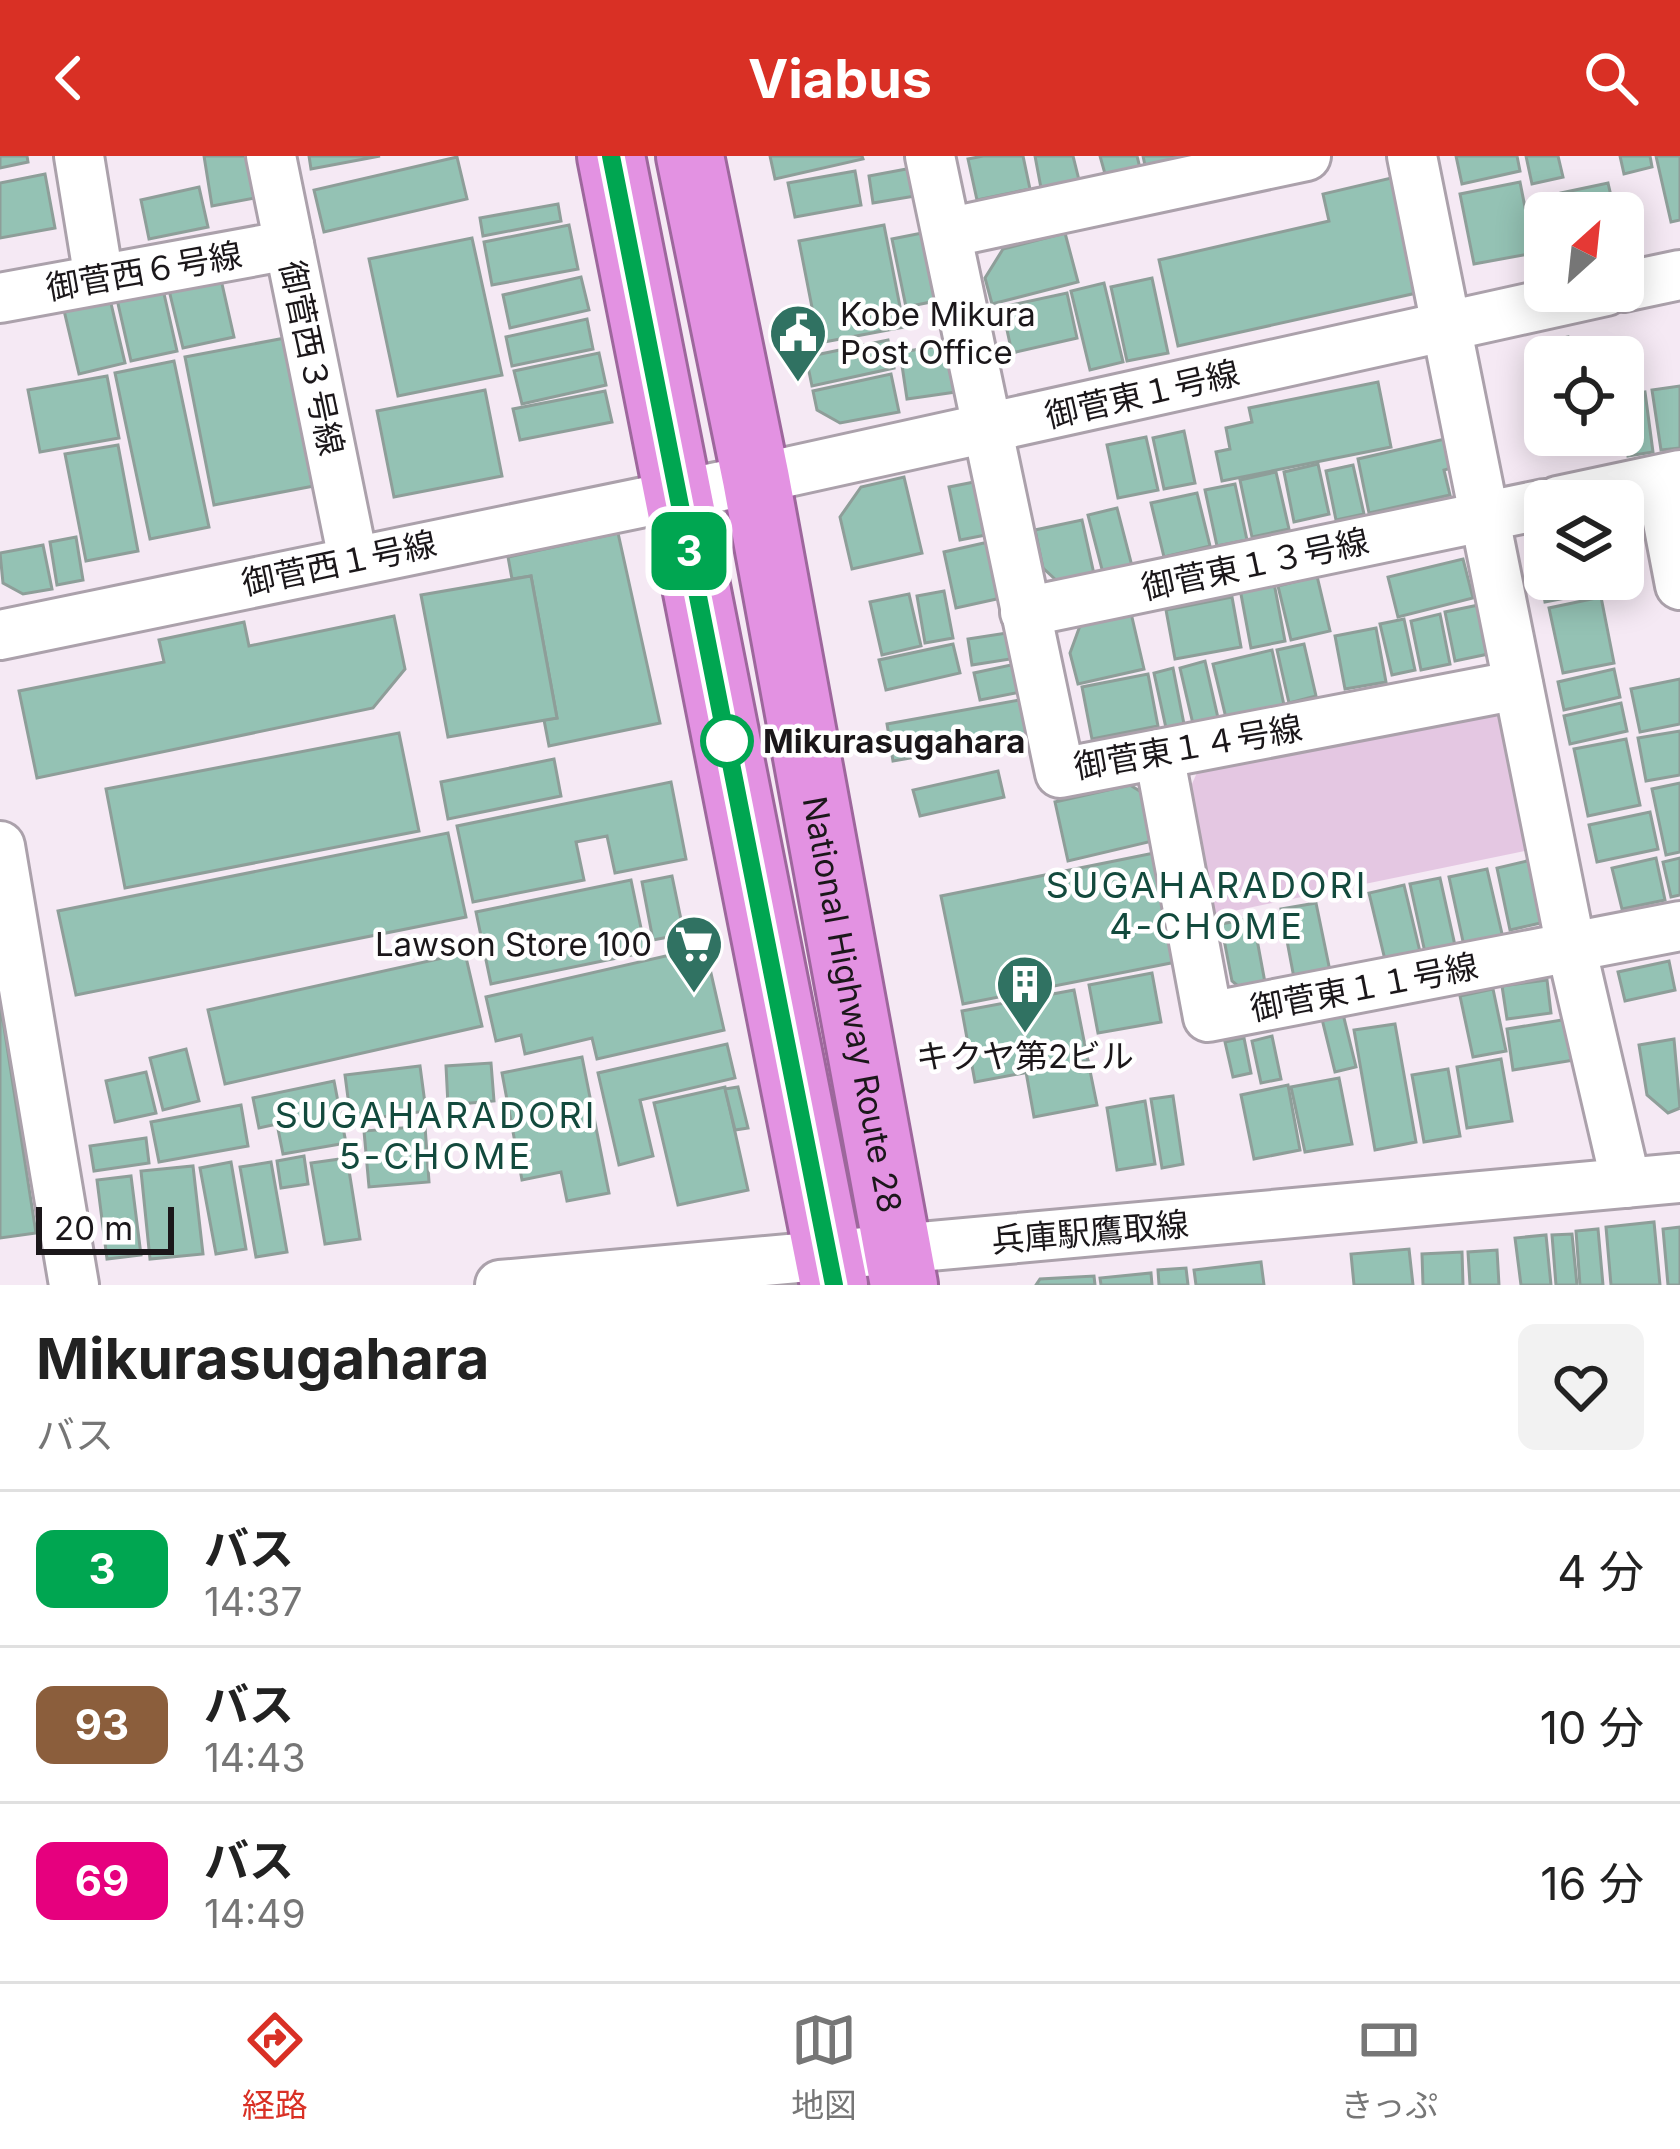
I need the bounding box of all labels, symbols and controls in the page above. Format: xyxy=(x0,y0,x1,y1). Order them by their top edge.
icon: back xyxy=(36,45,102,111)
icon: search xyxy=(1578,45,1644,111)
text: Viabus xyxy=(748,46,932,111)
north arrow xyxy=(1524,192,1644,312)
map controls xyxy=(1524,192,1644,600)
street label: 御菅西６号線 xyxy=(43,234,245,308)
street label: 御菅西３号線 xyxy=(272,257,352,459)
place label: Kobe Mikura Post Office xyxy=(840,294,1036,372)
public building icon: Kobe Mikura Post Office xyxy=(767,302,829,384)
button: locate xyxy=(1524,336,1644,456)
street label: 御菅東１号線 xyxy=(1041,352,1243,436)
button: layers xyxy=(1524,480,1644,600)
line badge: 3 xyxy=(650,512,728,590)
street label: 御菅東１３号線 xyxy=(1138,520,1372,608)
street label: 御菅西１号線 xyxy=(238,523,440,603)
text: 3 xyxy=(675,525,703,576)
street label: 御菅東１４号線 xyxy=(1071,707,1305,787)
marker: Mikurasugahara xyxy=(702,716,752,766)
place label: Mikurasugahara xyxy=(763,721,1025,761)
street label: National Highway Route 28 xyxy=(795,793,910,1216)
district label: SUGAHARADORI 4-CHOME xyxy=(1046,863,1368,948)
supermarket icon: Lawson Store 100 xyxy=(663,913,725,995)
place label: Lawson Store 100 xyxy=(375,924,652,964)
street label: 御菅東１１号線 xyxy=(1247,945,1481,1029)
building icon: キクヤ第2ビル xyxy=(994,953,1056,1035)
place label: キクヤ第2ビル xyxy=(916,1036,1134,1076)
district label: SUGAHARADORI 5-CHOME xyxy=(275,1093,597,1178)
scale bar xyxy=(36,1201,174,1254)
street label: 兵庫駅鷹取線 xyxy=(990,1203,1190,1261)
text: 20 m xyxy=(54,1208,133,1248)
text: Mikurasugahara xyxy=(36,1324,489,1393)
button: heart xyxy=(1518,1324,1644,1450)
text: バス xyxy=(36,1411,114,1458)
text: バス xyxy=(204,1521,294,1576)
text: 3 xyxy=(88,1543,116,1594)
text: 4 分 xyxy=(1557,1544,1644,1599)
text: 14:37 xyxy=(204,1578,302,1625)
text: バス xyxy=(204,1677,294,1732)
text: 93 xyxy=(75,1699,129,1750)
text: 10 分 xyxy=(1540,1700,1644,1755)
text: 14:43 xyxy=(204,1734,306,1781)
text: バス xyxy=(204,1833,294,1888)
text: 69 xyxy=(75,1855,129,1906)
text: 16 分 xyxy=(1540,1856,1644,1911)
text: 14:49 xyxy=(204,1890,306,1937)
tab: 経路 xyxy=(242,2007,308,2127)
tab: 地図 xyxy=(791,2007,857,2127)
tab: きっぷ xyxy=(1341,2007,1438,2127)

